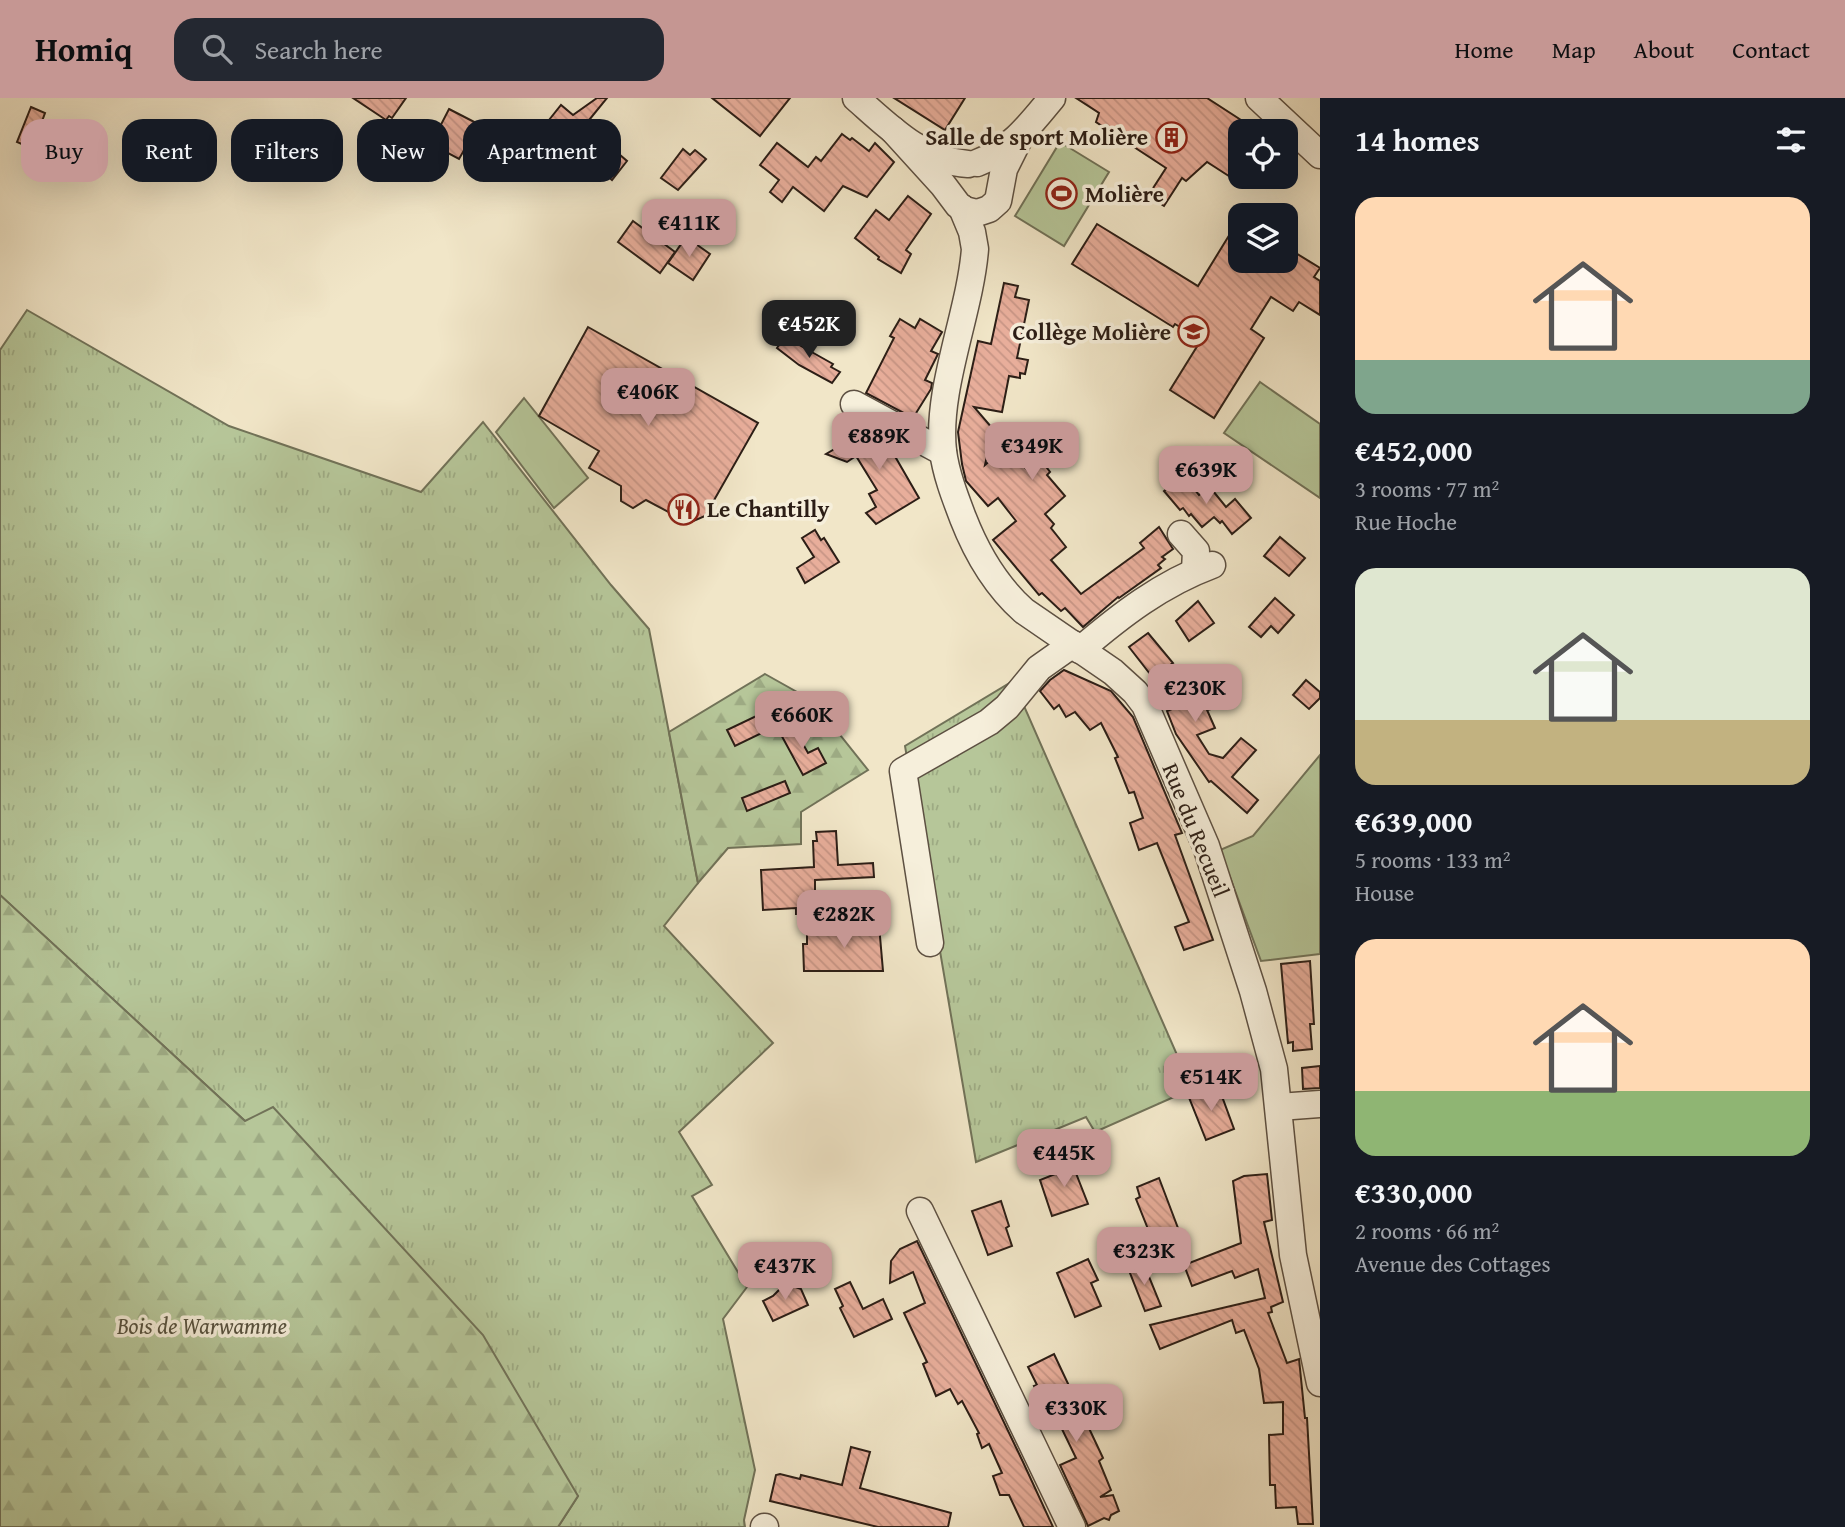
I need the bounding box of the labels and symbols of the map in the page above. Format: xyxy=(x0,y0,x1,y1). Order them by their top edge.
place label: Salle de sport Molière xyxy=(925,120,1148,153)
building icon: Salle de sport Molière xyxy=(1154,120,1188,154)
sports icon: Molière xyxy=(1045,177,1079,211)
place label: Molière xyxy=(1085,177,1164,210)
pin: €411K xyxy=(640,200,738,259)
pin: €452K xyxy=(760,300,858,360)
place label: Collège Molière xyxy=(1013,315,1171,348)
school or university icon: Collège Molière xyxy=(1177,315,1211,349)
pin: €406K xyxy=(599,368,697,428)
pin: €889K xyxy=(830,412,928,472)
pin: €349K xyxy=(983,422,1081,482)
pin: €639K xyxy=(1157,446,1255,506)
restaurant icon: Le Chantilly xyxy=(667,492,701,526)
place label: Le Chantilly xyxy=(707,492,829,525)
pin: €230K xyxy=(1146,664,1244,724)
pin: €660K xyxy=(753,692,851,751)
street label: Rue du Recueil xyxy=(1155,758,1238,902)
pin: €282K xyxy=(795,890,893,950)
pin: €514K xyxy=(1162,1054,1260,1113)
pin: €445K xyxy=(1015,1130,1113,1189)
pin: €323K xyxy=(1095,1228,1193,1287)
pin: €437K xyxy=(736,1242,834,1302)
park label: Bois de Warwamme xyxy=(116,1309,287,1342)
pin: €330K xyxy=(1027,1384,1125,1444)

